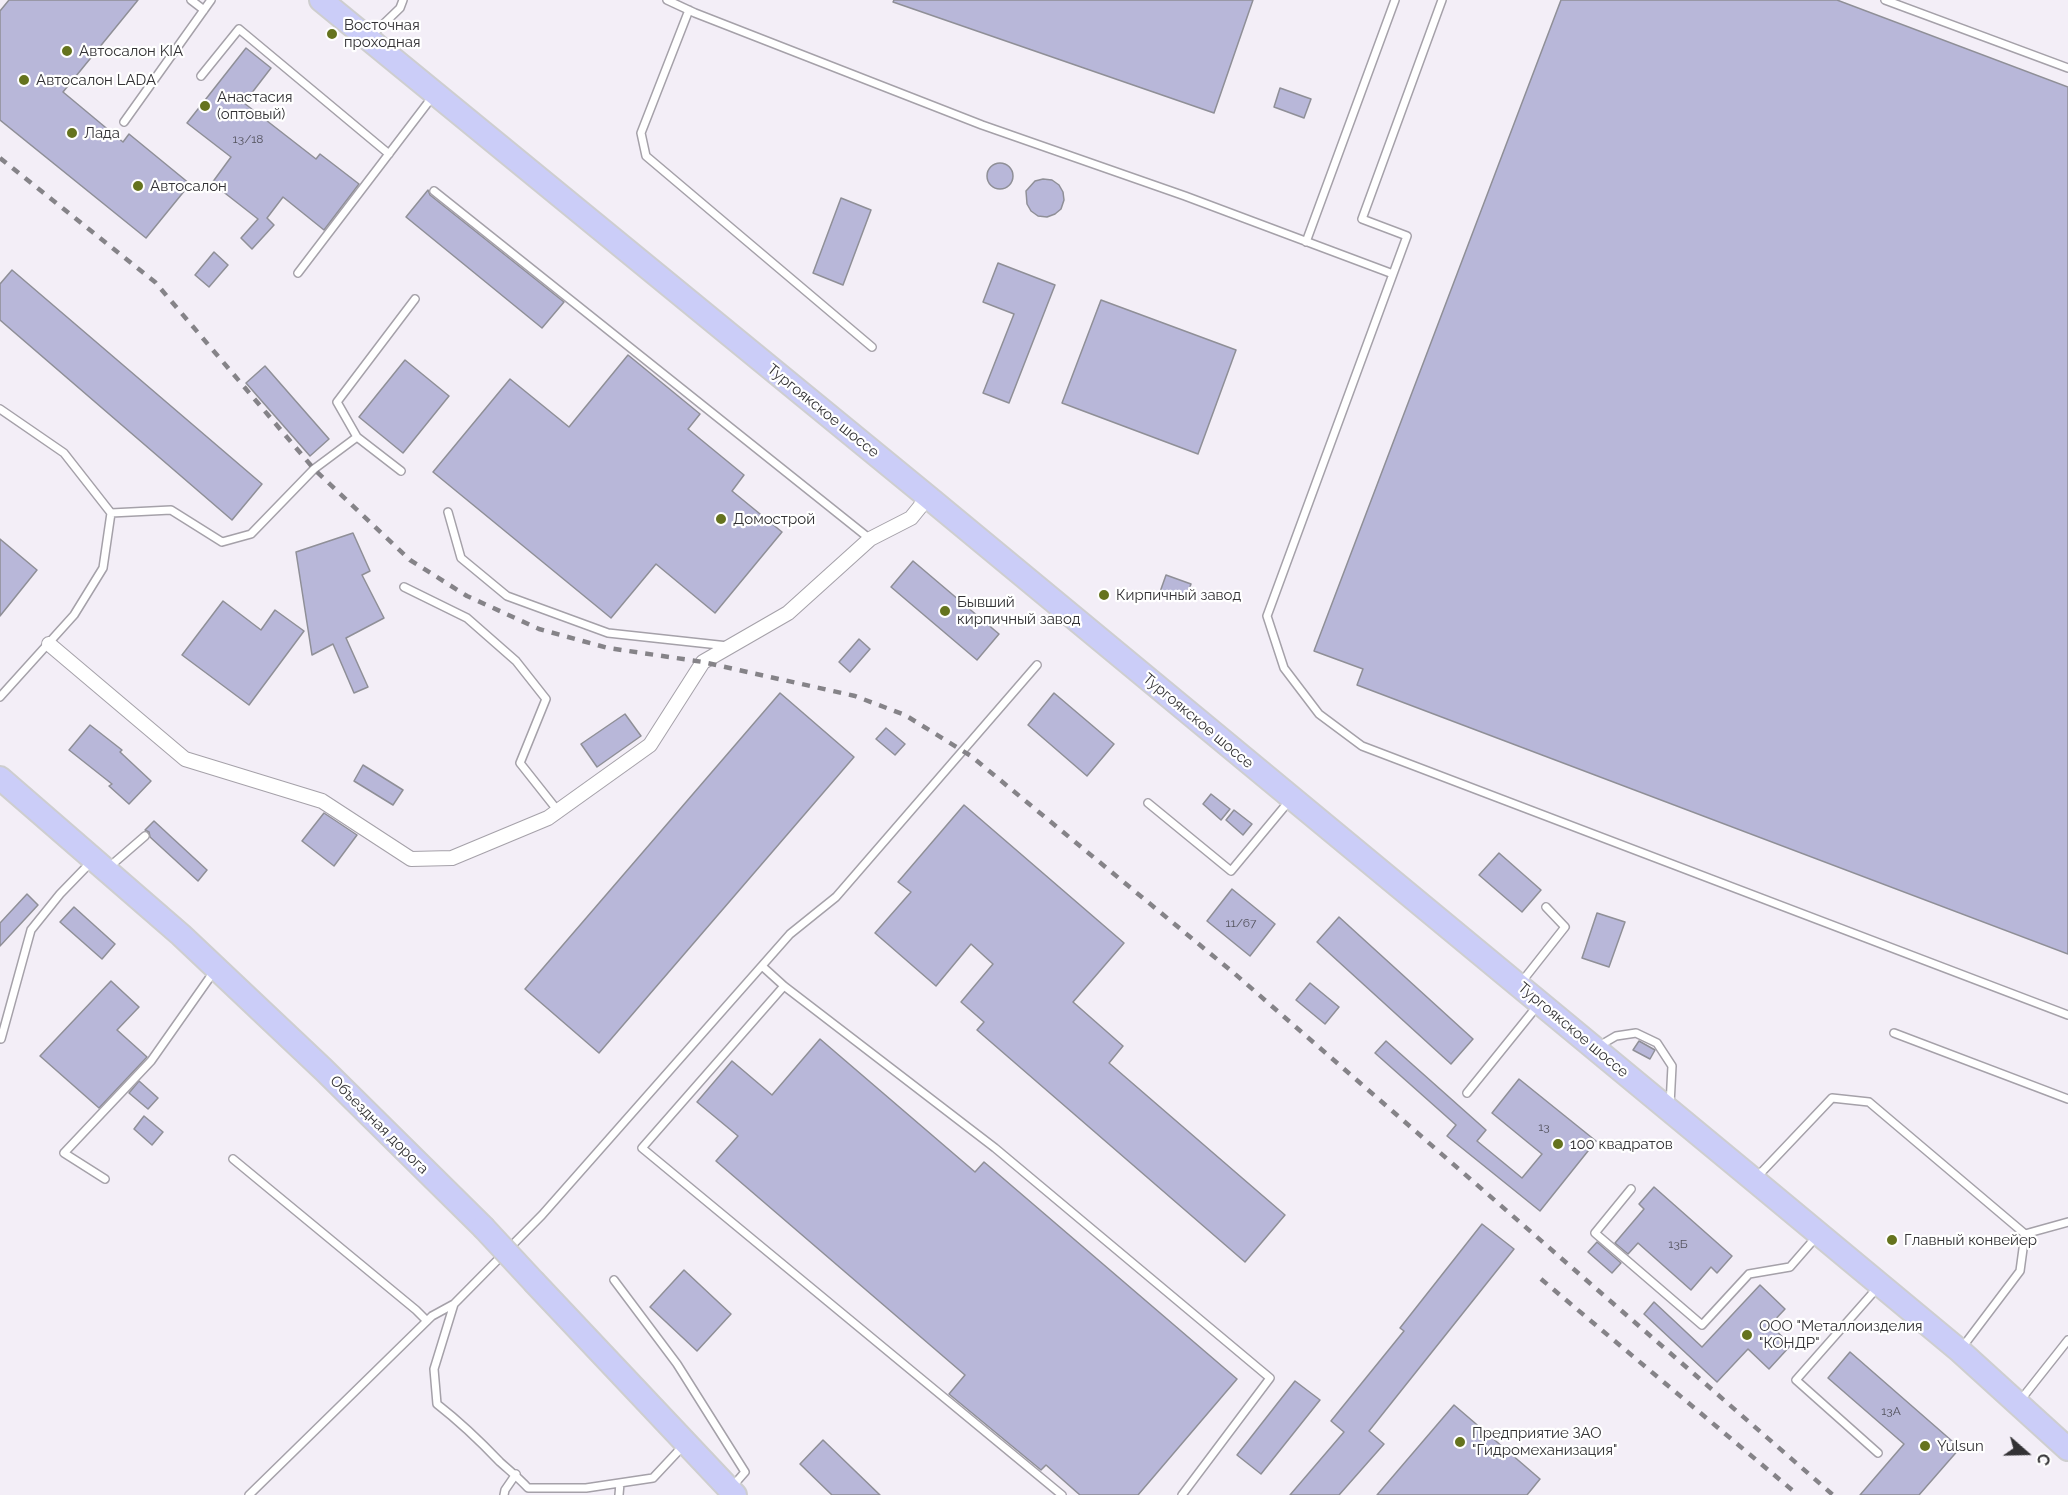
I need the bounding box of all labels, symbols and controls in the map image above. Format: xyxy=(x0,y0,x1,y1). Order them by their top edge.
place label: Восточная проходная xyxy=(344,16,421,51)
marker: Восточная проходная xyxy=(325,27,339,41)
place label: Автосалон KIA xyxy=(79,42,183,60)
marker: Автосалон KIA xyxy=(60,44,74,58)
place label: Автосалон LADA xyxy=(36,71,156,89)
marker: Автосалон LADA xyxy=(17,73,31,87)
place label: Анастасия (оптовый) xyxy=(217,88,292,123)
marker: Анастасия (оптовый) xyxy=(198,99,212,113)
place label: Лада xyxy=(84,124,120,142)
marker: Лада xyxy=(65,126,79,140)
house number: 13/18 xyxy=(233,132,263,146)
place label: Автосалон xyxy=(150,177,227,195)
marker: Автосалон xyxy=(131,179,145,193)
street label: Тургоякское шоссе xyxy=(763,360,883,462)
place label: Домострой xyxy=(733,510,815,528)
marker: Домострой xyxy=(714,512,728,526)
place label: Кирпичный завод xyxy=(1116,586,1241,604)
marker: Кирпичный завод xyxy=(1097,588,1111,602)
place label: Бывший кирпичный завод xyxy=(957,593,1081,628)
marker: Бывший кирпичный завод xyxy=(938,604,952,618)
street label: Тургоякское шоссе xyxy=(1139,670,1257,772)
house number: 11/67 xyxy=(1226,916,1256,930)
street label: Тургоякское шоссе xyxy=(1514,979,1632,1081)
street label: Объездная дорога xyxy=(326,1072,432,1178)
house number: 13 xyxy=(1538,1120,1550,1134)
place label: 100 квадратов xyxy=(1570,1135,1673,1153)
marker: 100 квадратов xyxy=(1551,1137,1565,1151)
place label: Главный конвейер xyxy=(1904,1231,2037,1249)
marker: Главный конвейер xyxy=(1885,1233,1899,1247)
house number: 13Б xyxy=(1668,1237,1688,1251)
place label: ООО "Металлоизделия "КОНДР" xyxy=(1759,1317,1923,1352)
marker: ООО "Металлоизделия "КОНДР" xyxy=(1740,1328,1754,1342)
house number: 13А xyxy=(1881,1404,1901,1418)
north arrow xyxy=(1996,1423,2056,1483)
place label: Предприятие ЗАО "Гидромеханизация" xyxy=(1472,1424,1617,1459)
marker: Предприятие ЗАО "Гидромеханизация" xyxy=(1453,1435,1467,1449)
place label: Yulsun xyxy=(1937,1437,1984,1455)
marker: Yulsun xyxy=(1918,1439,1932,1453)
text: С xyxy=(2033,1451,2054,1468)

